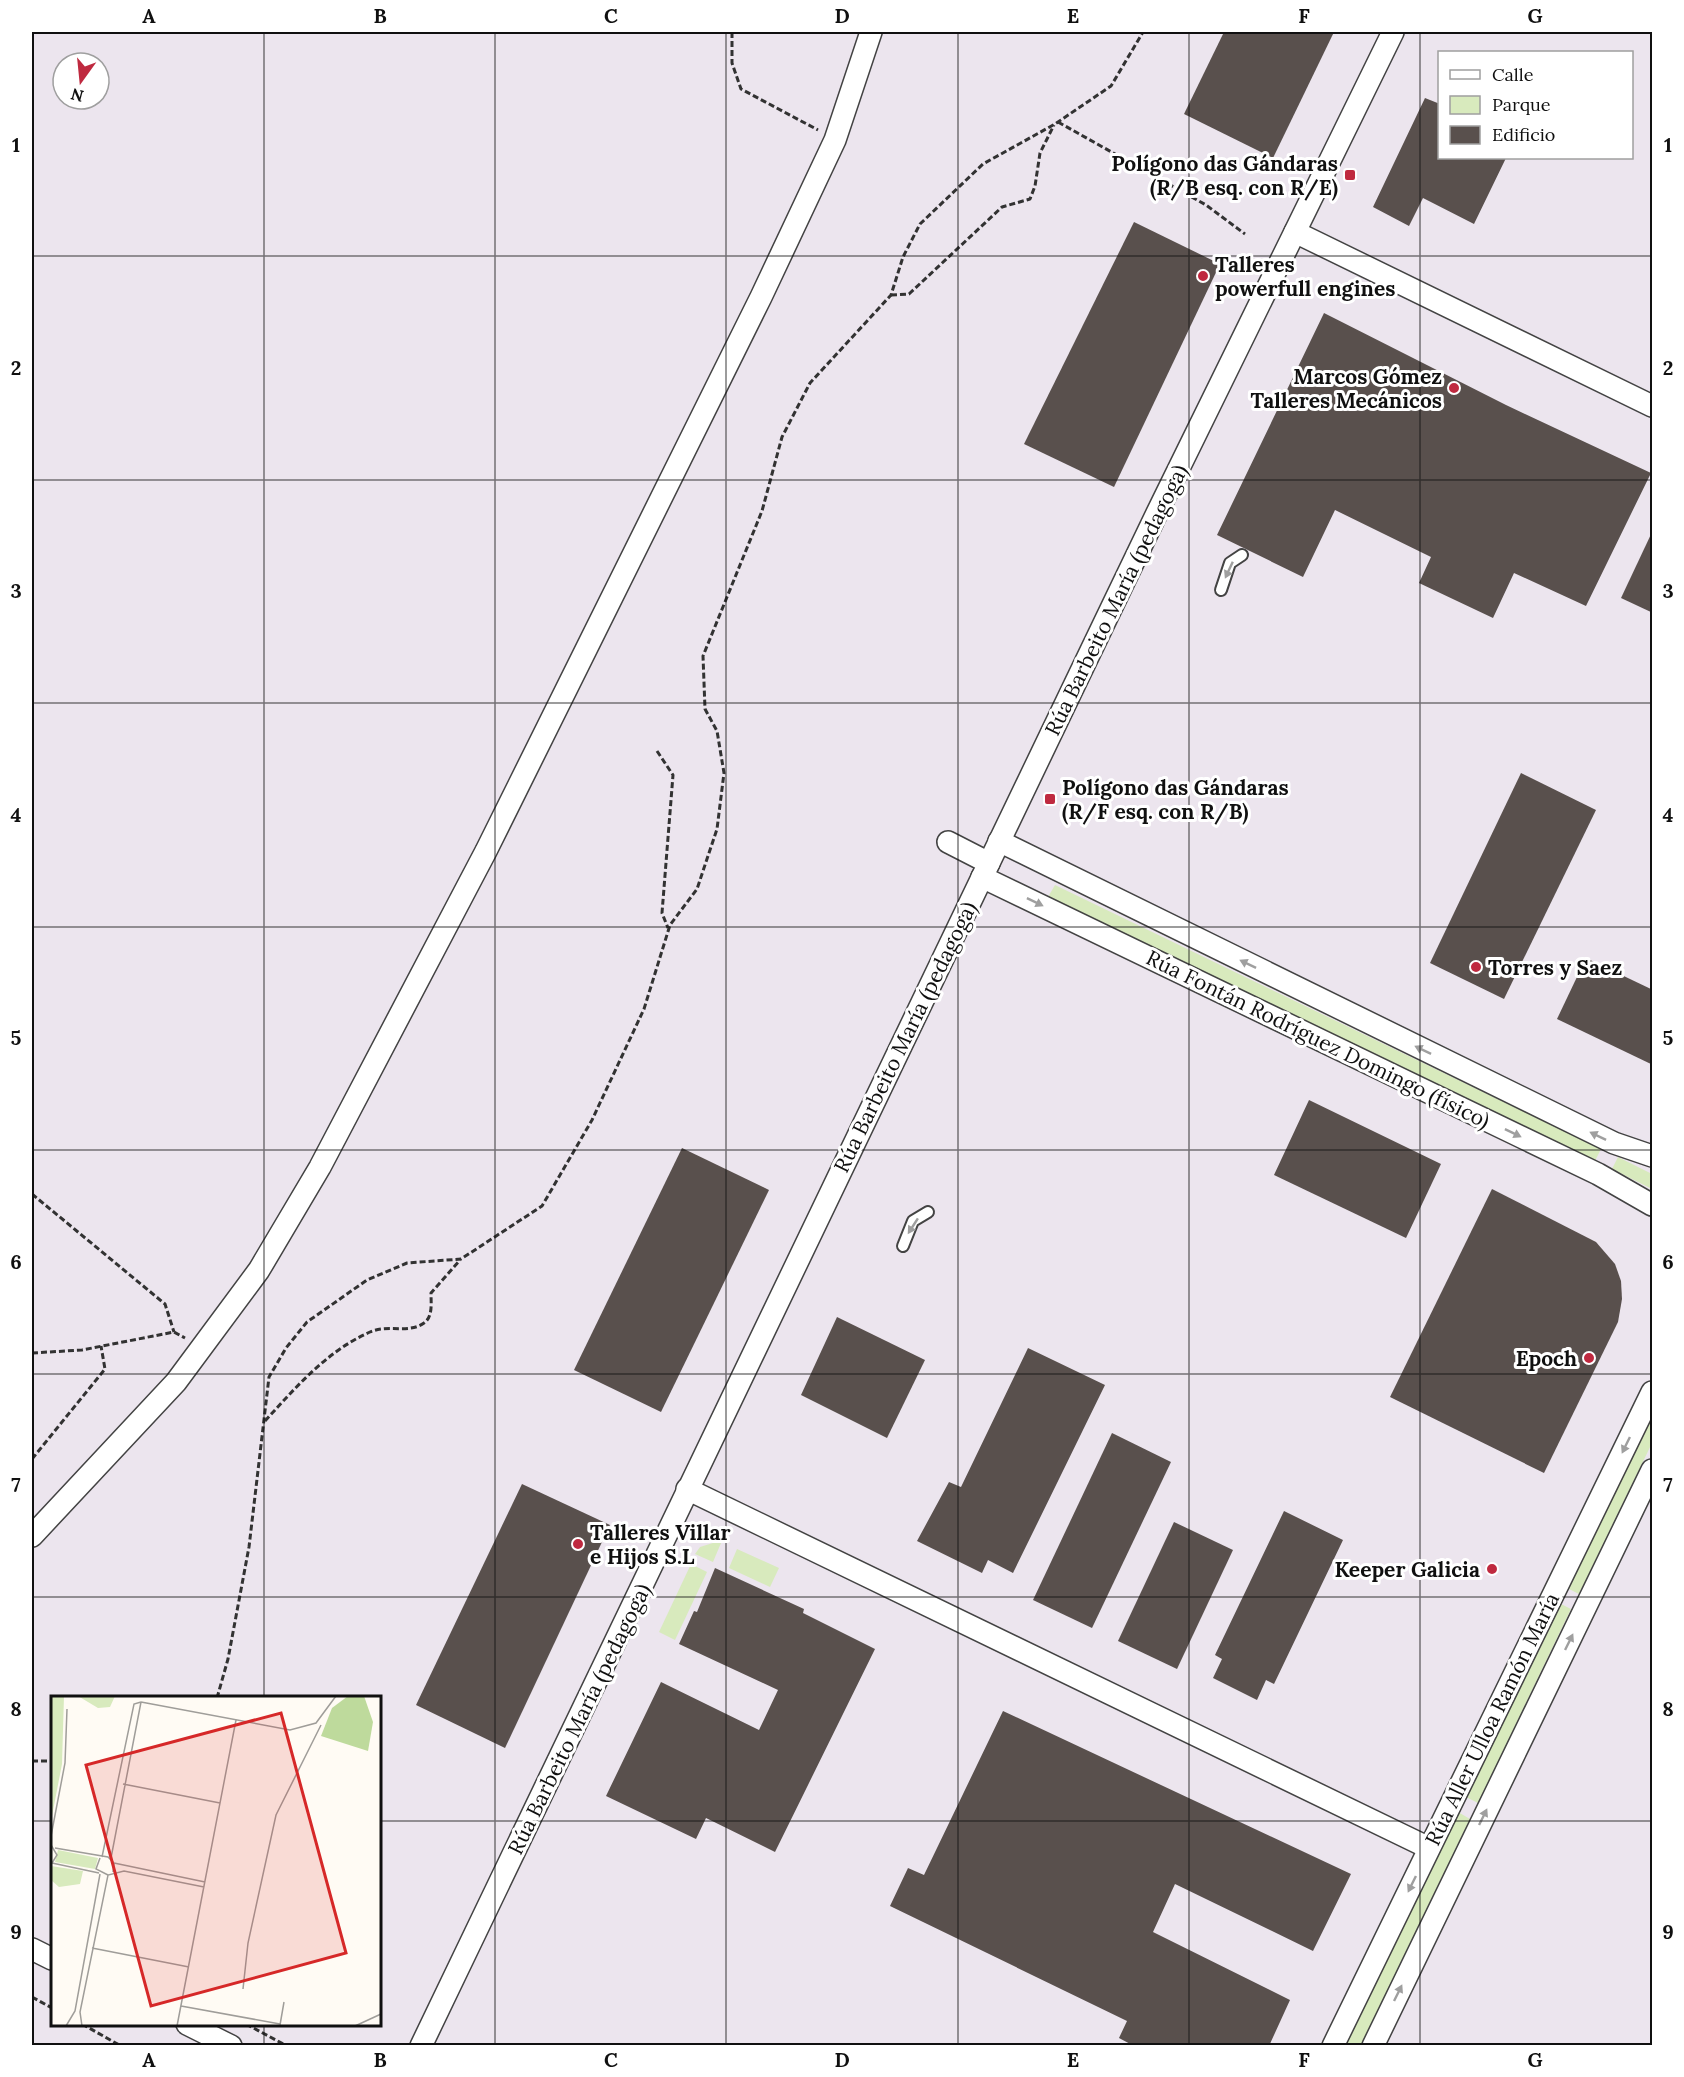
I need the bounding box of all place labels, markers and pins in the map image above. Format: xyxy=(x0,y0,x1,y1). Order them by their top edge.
place label: Polígono das Gándaras (R/B esq. con R/E) xyxy=(1111,150,1338,201)
marker: Polígono das Gándaras (R/B esq. con R/E) xyxy=(1343,168,1357,182)
place label: Talleres powerfull engines xyxy=(1215,251,1395,302)
marker: Talleres powerfull engines xyxy=(1196,269,1210,283)
place label: Marcos Gómez Talleres Mecánicos xyxy=(1250,363,1442,414)
marker: Marcos Gómez Talleres Mecánicos xyxy=(1447,381,1461,395)
place label: Polígono das Gándaras (R/F esq. con R/B) xyxy=(1062,774,1289,825)
marker: Polígono das Gándaras (R/F esq. con R/B) xyxy=(1043,792,1057,806)
place label: Torres y Saez xyxy=(1488,954,1622,981)
marker: Torres y Saez xyxy=(1469,960,1483,974)
place label: Epoch xyxy=(1516,1345,1577,1372)
marker: Epoch xyxy=(1582,1351,1596,1365)
place label: Talleres Villar e Hijos S.L xyxy=(590,1519,731,1570)
marker: Talleres Villar e Hijos S.L xyxy=(571,1537,585,1551)
place label: Keeper Galicia xyxy=(1334,1556,1480,1583)
marker: Keeper Galicia xyxy=(1485,1562,1499,1576)

